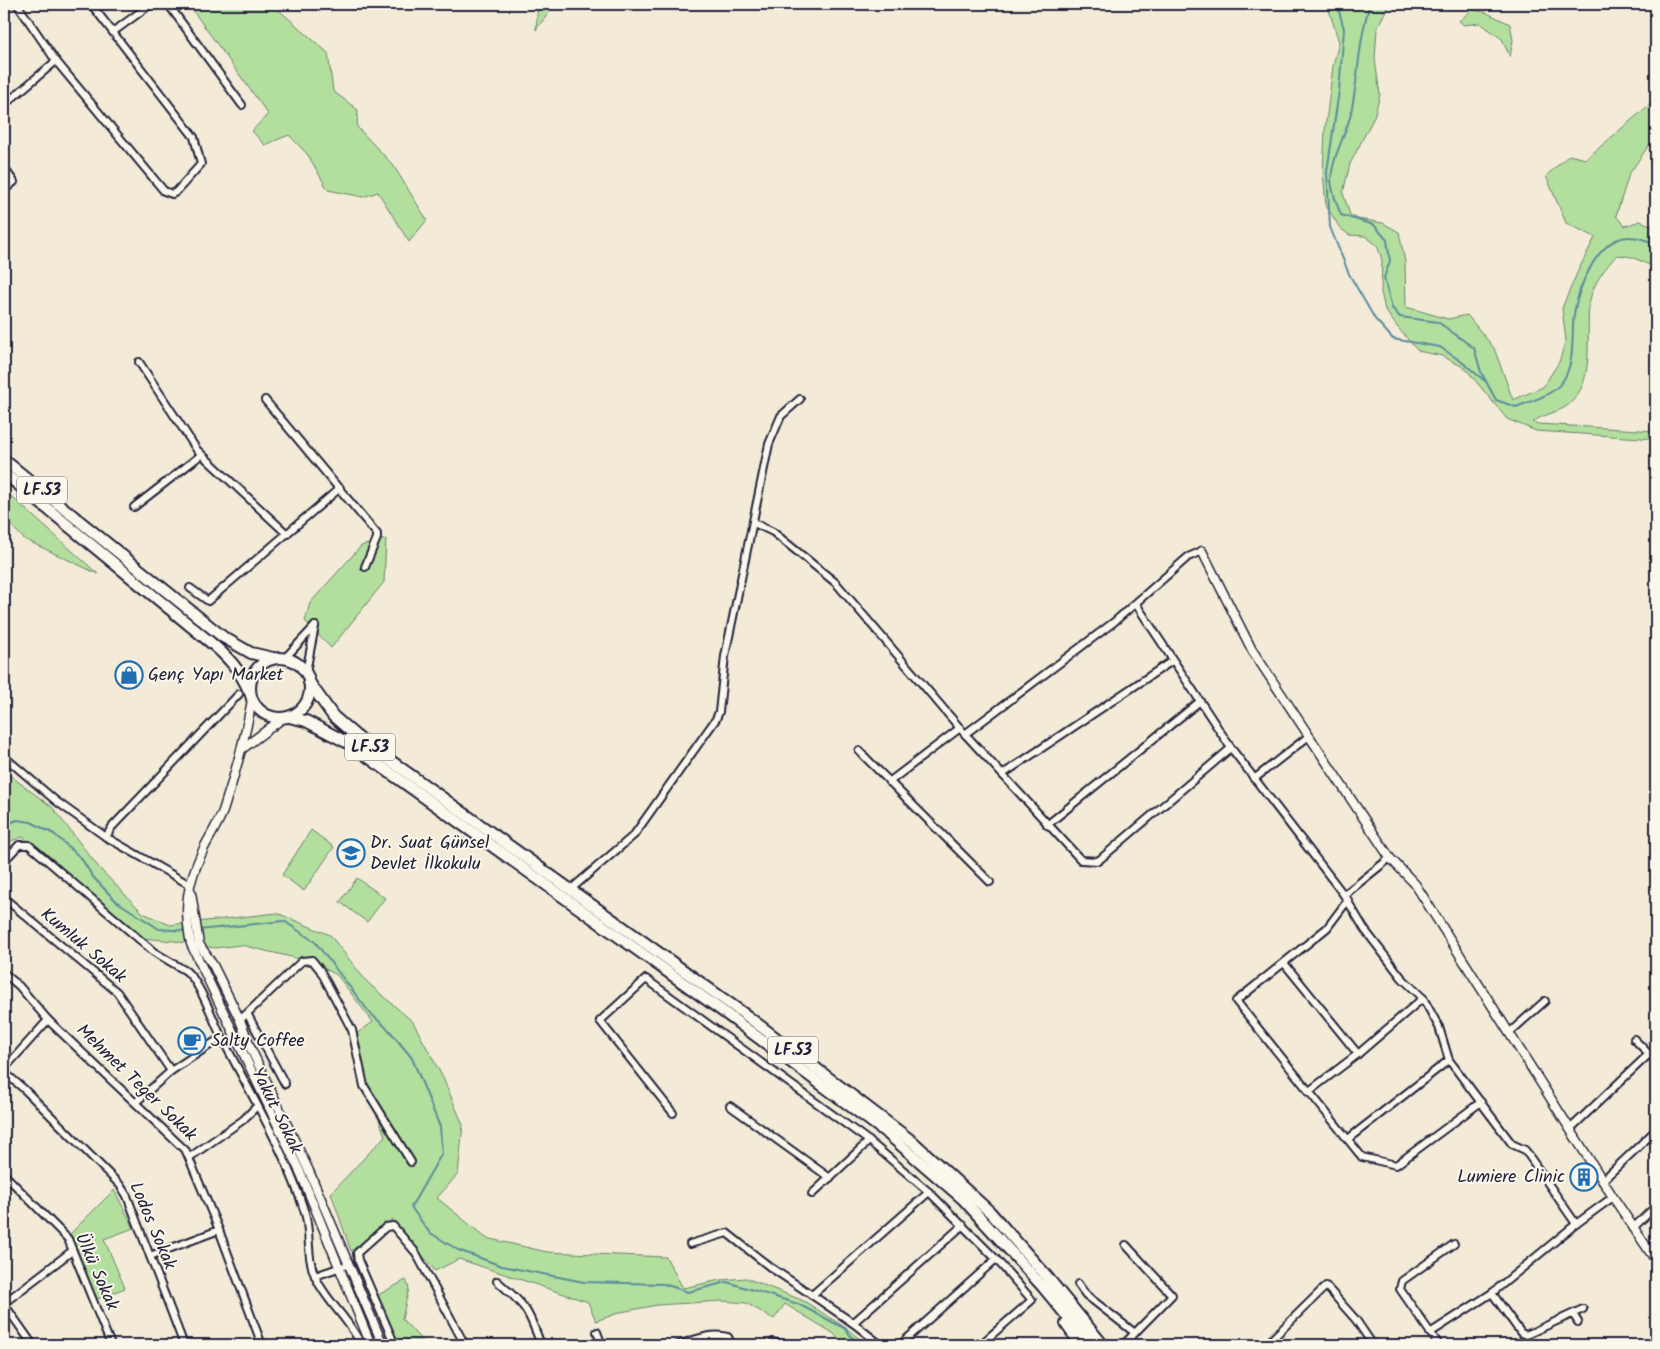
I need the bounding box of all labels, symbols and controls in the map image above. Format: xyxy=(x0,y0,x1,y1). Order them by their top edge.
road number: LF.53 xyxy=(17,476,67,504)
shop icon: Genç Yapı Market xyxy=(114,660,144,690)
place label: Genç Yapı Market xyxy=(148,661,284,690)
road number: LF.53 xyxy=(345,734,395,760)
place label: Dr. Suat Günsel Devlet İlkokulu xyxy=(370,829,490,879)
school or university icon: Dr. Suat Günsel Devlet İlkokulu xyxy=(336,838,366,868)
street label: Kumluk Sokak xyxy=(33,901,133,991)
street label: Mehmet Teger Sokak xyxy=(69,1017,204,1149)
cafe icon: Salty Coffee xyxy=(177,1026,207,1056)
place label: Salty Coffee xyxy=(211,1027,305,1056)
road number: LF.53 xyxy=(768,1036,818,1064)
street label: Yakut Sokak xyxy=(243,1063,310,1160)
building icon: Lumiere Clinic xyxy=(1569,1162,1599,1192)
place label: Lumiere Clinic xyxy=(1457,1163,1565,1192)
street label: Lodos Sokak xyxy=(120,1178,184,1275)
street label: Ülkü Sokak xyxy=(66,1228,126,1316)

